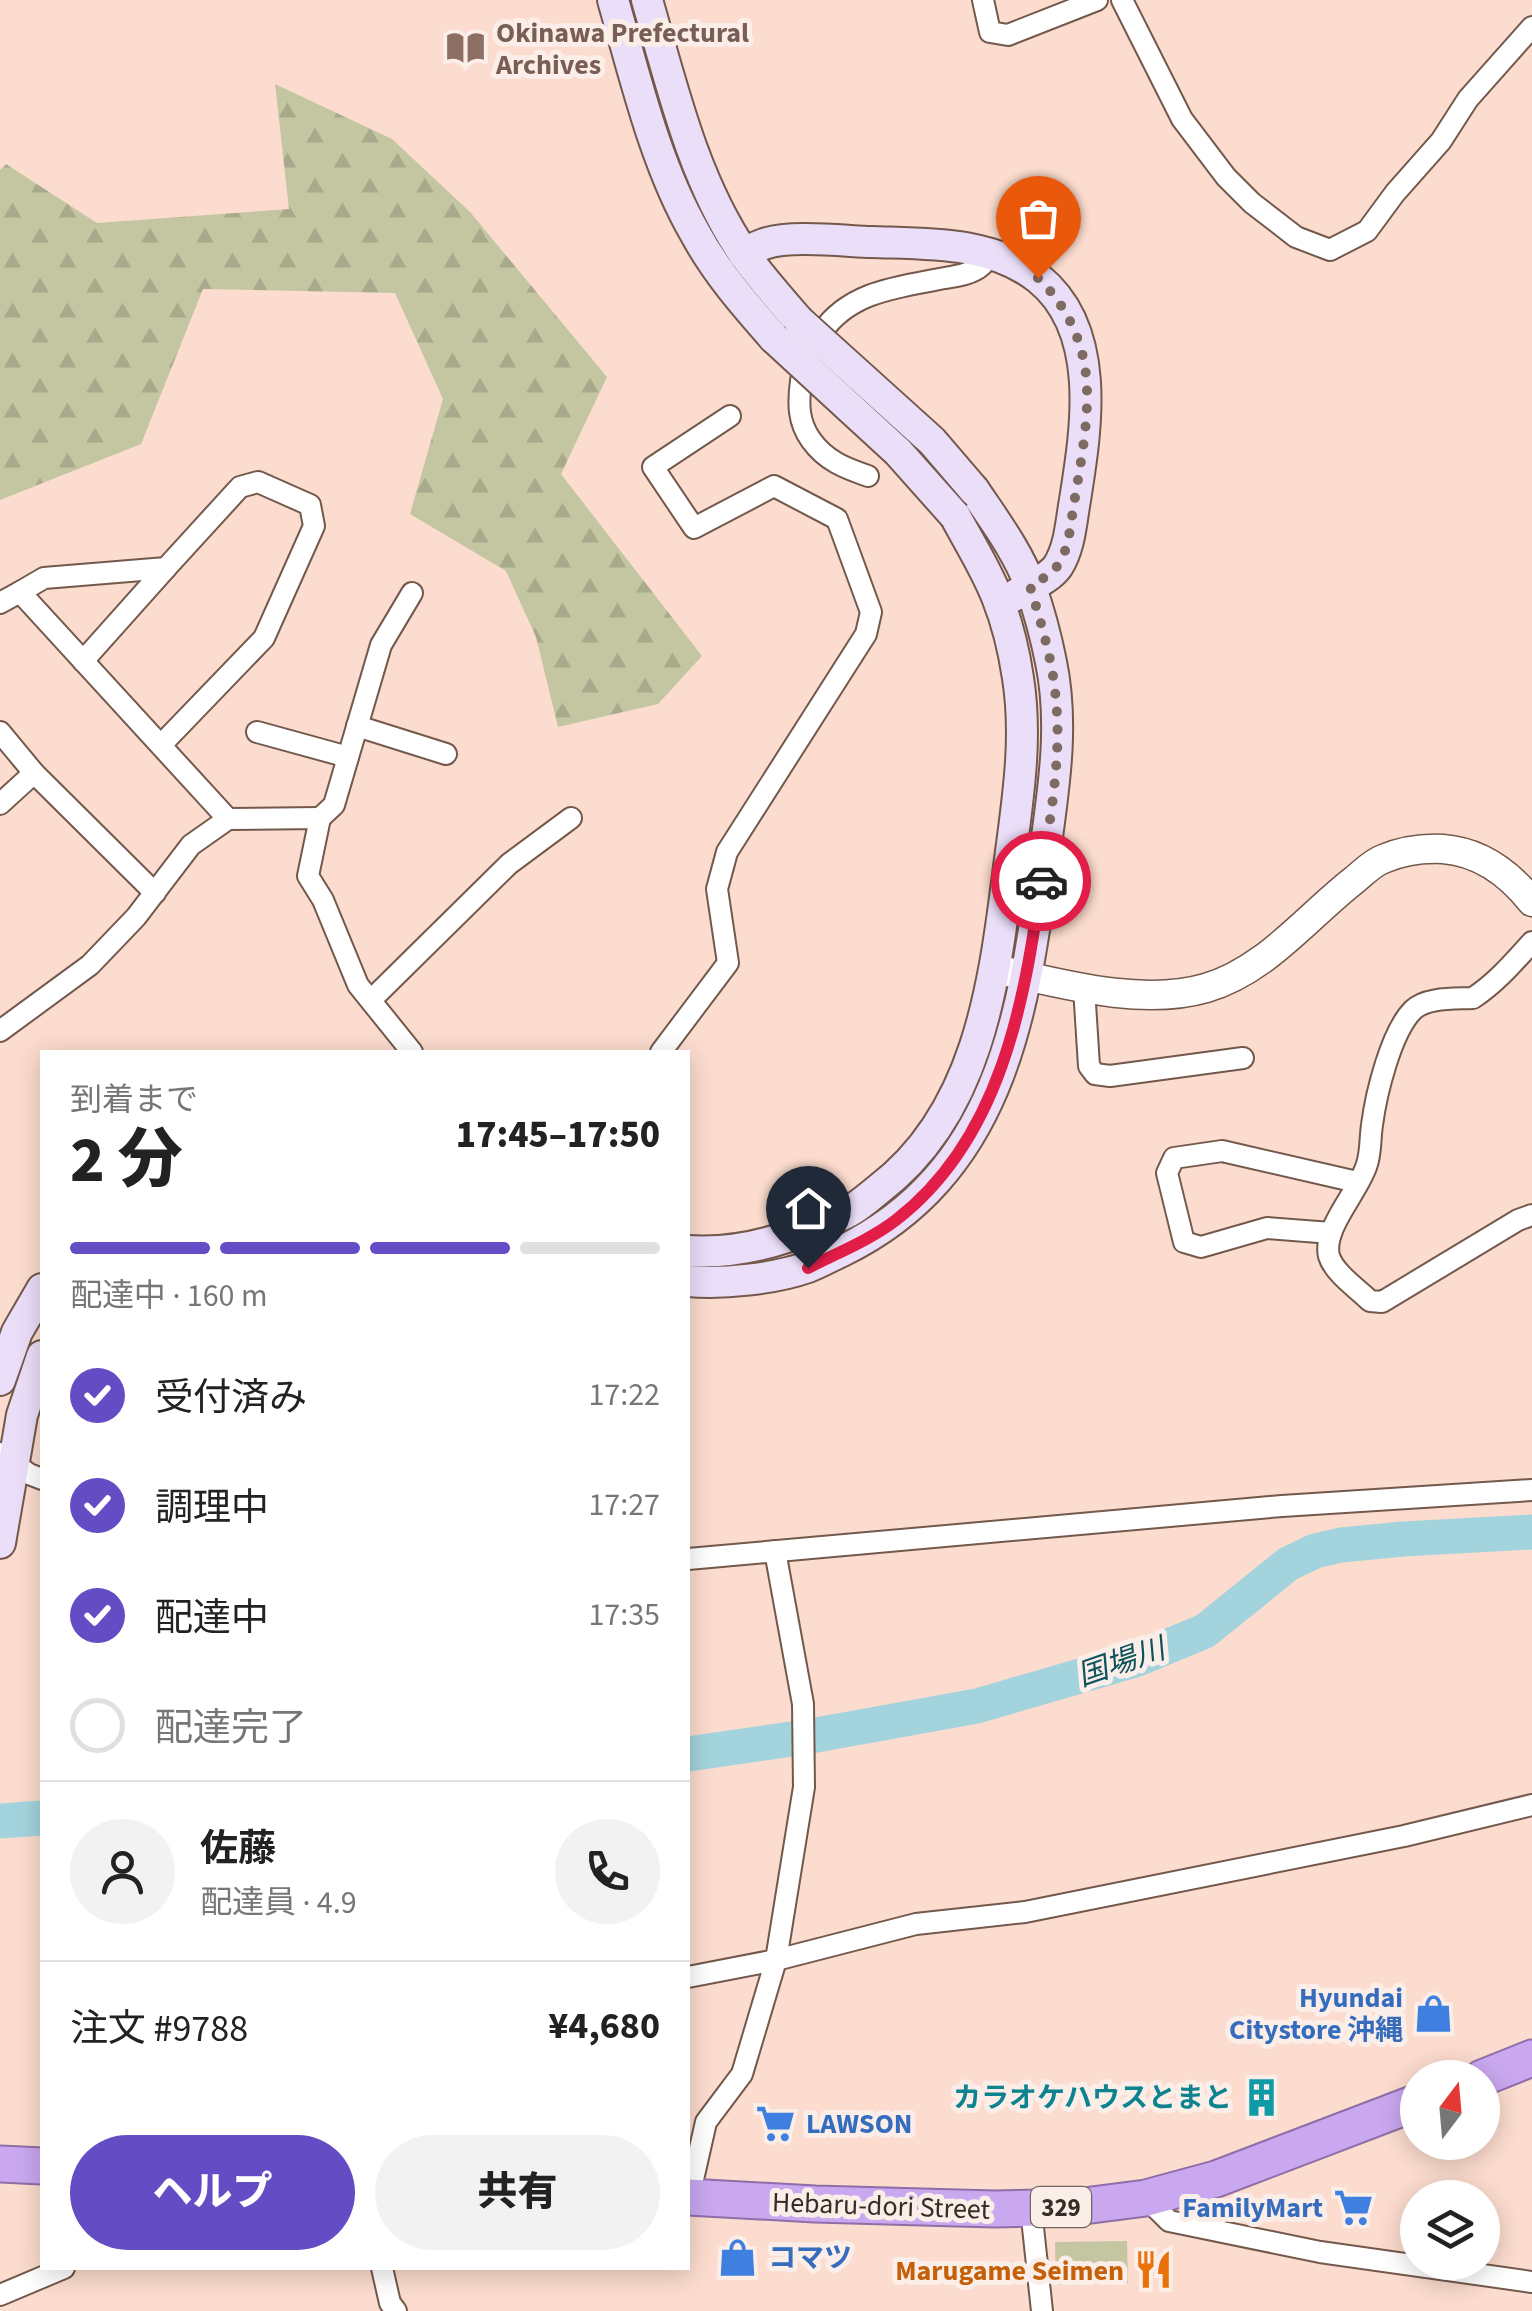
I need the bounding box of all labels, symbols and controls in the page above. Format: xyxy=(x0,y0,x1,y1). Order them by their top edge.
place label: Okinawa Prefectural Archives xyxy=(495,13,749,85)
library icon: Okinawa Prefectural Archives xyxy=(445,27,487,69)
pin xyxy=(996,176,1081,279)
icon: bag xyxy=(1011,191,1066,246)
courier xyxy=(991,831,1091,931)
icon: car xyxy=(1014,854,1069,909)
text: 到着まで xyxy=(70,1077,198,1123)
text: 17:45–17:50 xyxy=(456,1108,660,1162)
text: 2 分 xyxy=(70,1114,183,1207)
pin xyxy=(766,1166,851,1269)
icon: home xyxy=(781,1181,836,1236)
text: 配達中 · 160 m xyxy=(70,1273,267,1319)
icon: check xyxy=(70,1368,125,1423)
text: 受付済み xyxy=(155,1371,307,1425)
text: 17:22 xyxy=(588,1372,660,1418)
icon: check xyxy=(70,1478,125,1533)
text: 調理中 xyxy=(155,1481,269,1535)
text: 17:27 xyxy=(588,1482,660,1528)
icon: check xyxy=(70,1588,125,1643)
text: 配達中 xyxy=(155,1591,269,1645)
text: 17:35 xyxy=(588,1592,660,1638)
water label: 国場川 xyxy=(1072,1627,1174,1697)
text: 配達完了 xyxy=(155,1701,307,1755)
button: person xyxy=(70,1819,175,1924)
button: phone xyxy=(555,1819,660,1924)
text: 佐藤 xyxy=(200,1822,276,1876)
text: 配達員 · 4.9 xyxy=(200,1880,357,1926)
place label: Hyundai Citystore 沖縄 xyxy=(1229,1978,1403,2050)
shop icon: Hyundai Citystore 沖縄 xyxy=(1412,1992,1454,2034)
text: ¥4,680 xyxy=(548,1999,660,2053)
text: 注文 #9788 xyxy=(70,2002,248,2056)
north arrow xyxy=(1400,2060,1500,2160)
map controls xyxy=(1400,2060,1500,2280)
building icon: カラオケハウスとまと xyxy=(1241,2076,1283,2118)
place label: カラオケハウスとまと xyxy=(953,2078,1232,2118)
supermarket icon: LAWSON xyxy=(755,2102,797,2144)
place label: LAWSON xyxy=(806,2104,912,2144)
button: ヘルプ xyxy=(70,2135,355,2250)
button: 共有 xyxy=(375,2135,660,2250)
button: layers xyxy=(1400,2180,1500,2280)
street label: Hebaru-dori Street xyxy=(771,2182,991,2230)
supermarket icon: FamilyMart xyxy=(1332,2186,1374,2228)
road number: 329 xyxy=(1031,2187,1091,2227)
place label: FamilyMart xyxy=(1182,2188,1323,2228)
shop icon: コマツ xyxy=(717,2236,759,2278)
place label: コマツ xyxy=(768,2238,852,2278)
restaurant icon: Marugame Seimen xyxy=(1133,2249,1175,2291)
place label: Marugame Seimen xyxy=(895,2251,1124,2291)

